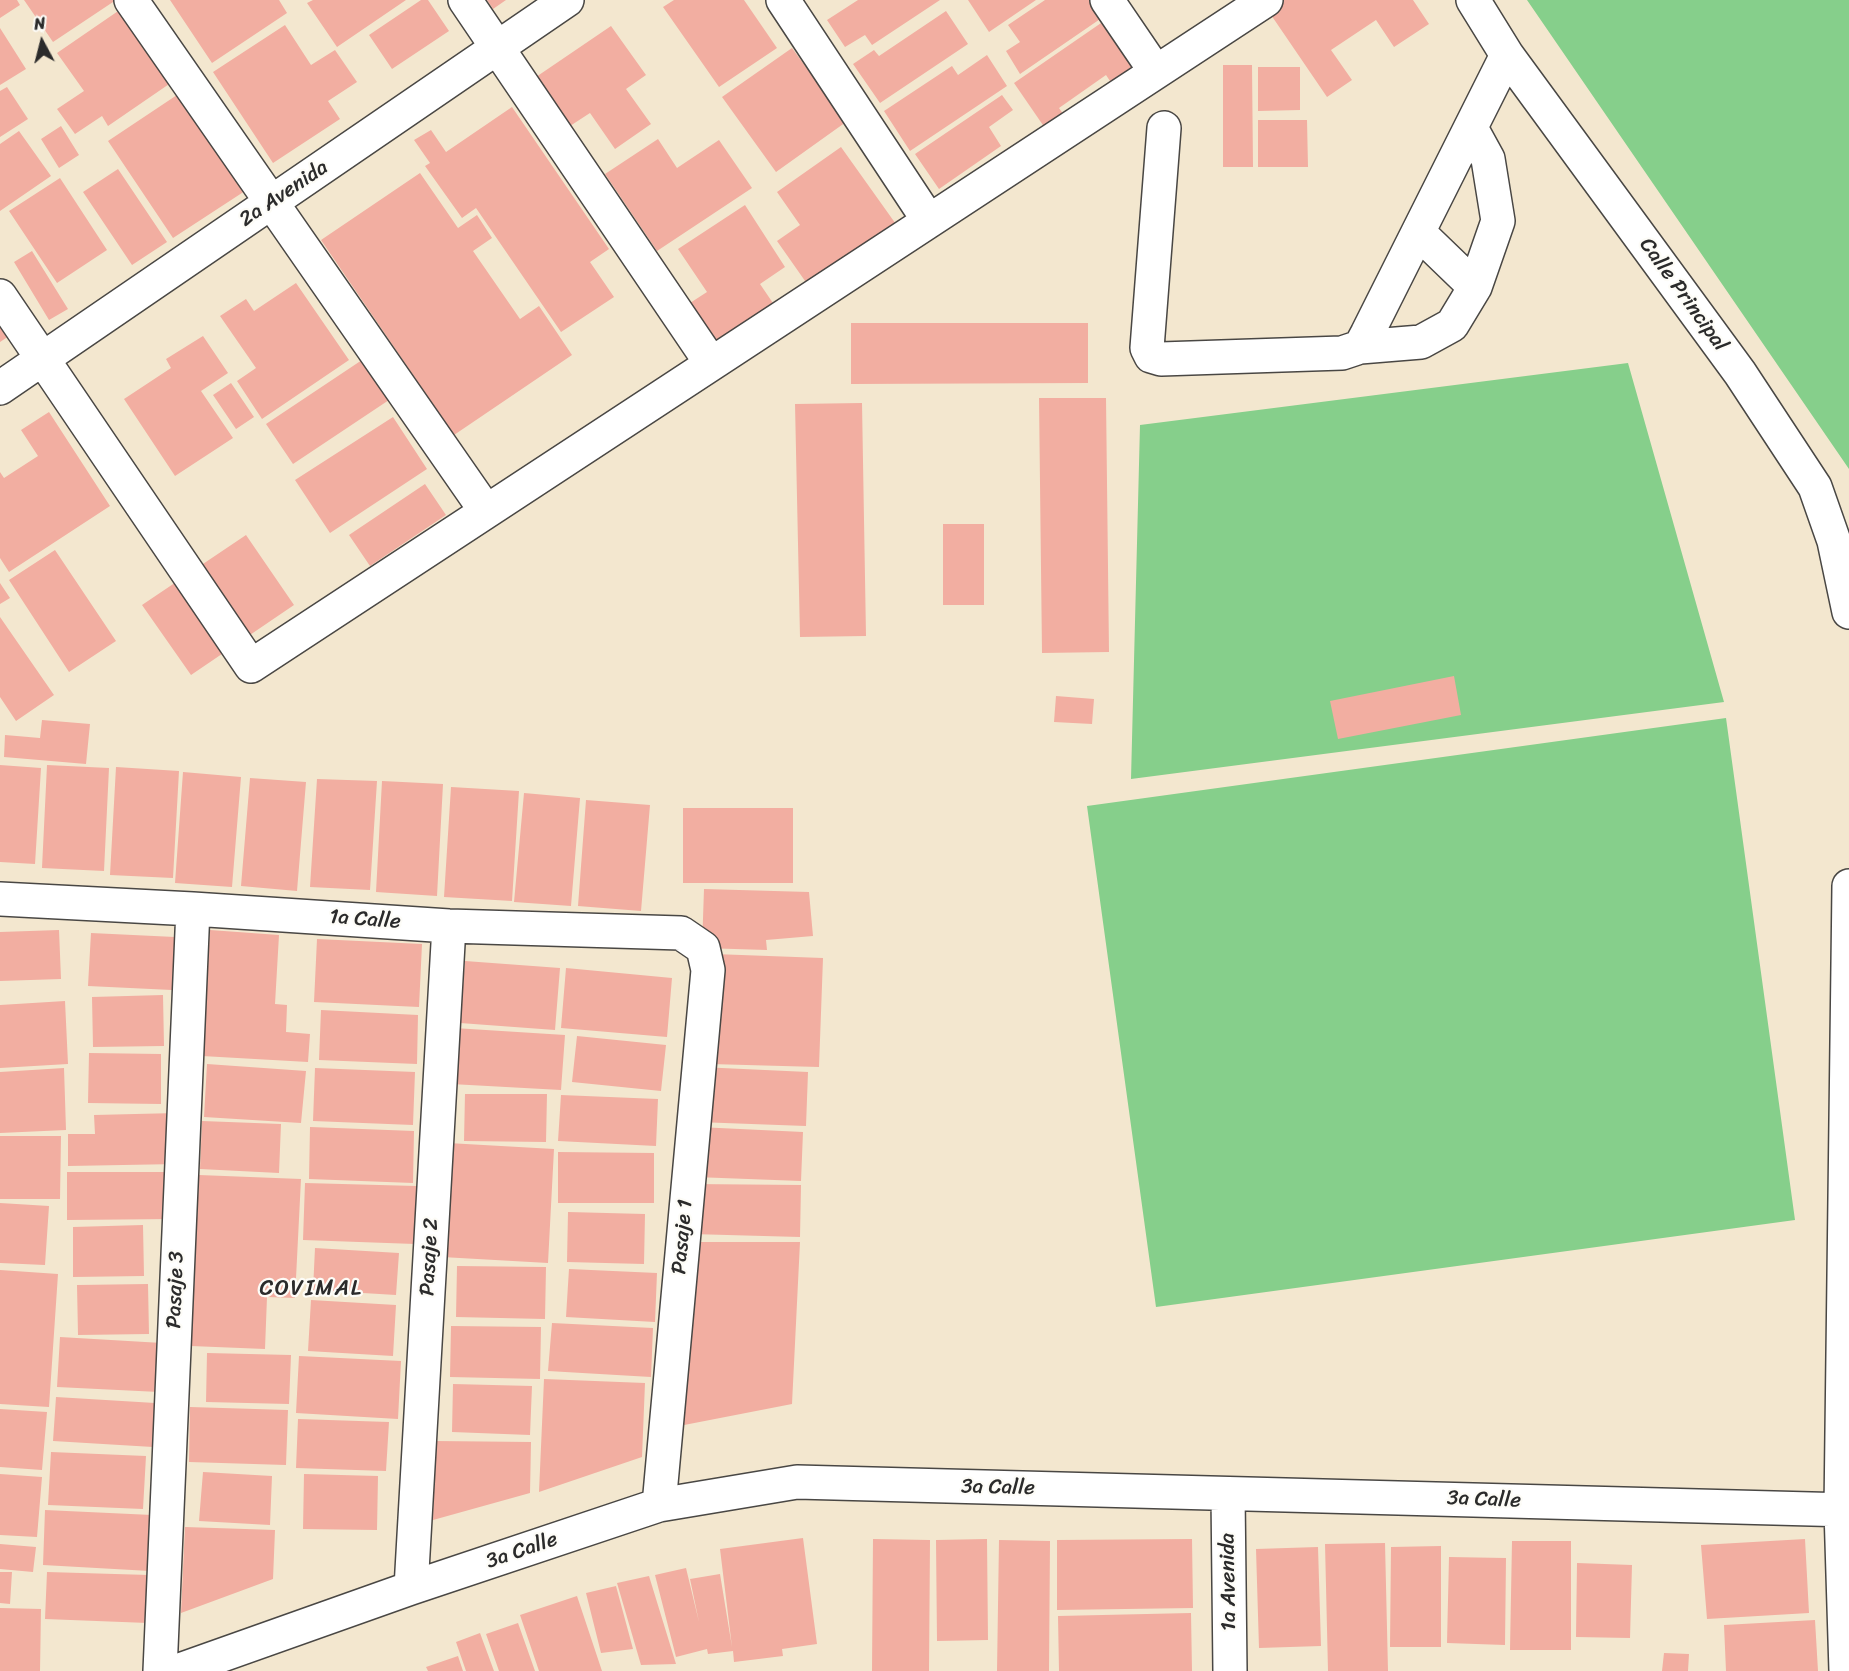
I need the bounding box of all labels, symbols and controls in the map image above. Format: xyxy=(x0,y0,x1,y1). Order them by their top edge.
text: N xyxy=(32,9,47,39)
north arrow xyxy=(12,12,72,72)
street label: 2a Avenida xyxy=(235,155,333,233)
street label: Calle Principal xyxy=(1633,233,1733,357)
street label: 1a Calle xyxy=(328,905,402,935)
street label: Pasaje 1 xyxy=(667,1199,699,1275)
street label: Pasaje 2 xyxy=(415,1217,445,1297)
street label: Pasaje 3 xyxy=(162,1251,190,1329)
district label: COVIMAL xyxy=(261,1276,361,1302)
street label: 3a Calle xyxy=(961,1475,1035,1501)
street label: 3a Calle xyxy=(1447,1486,1521,1514)
street label: 3a Calle xyxy=(483,1527,561,1575)
street label: 1a Avenida xyxy=(1216,1533,1242,1631)

